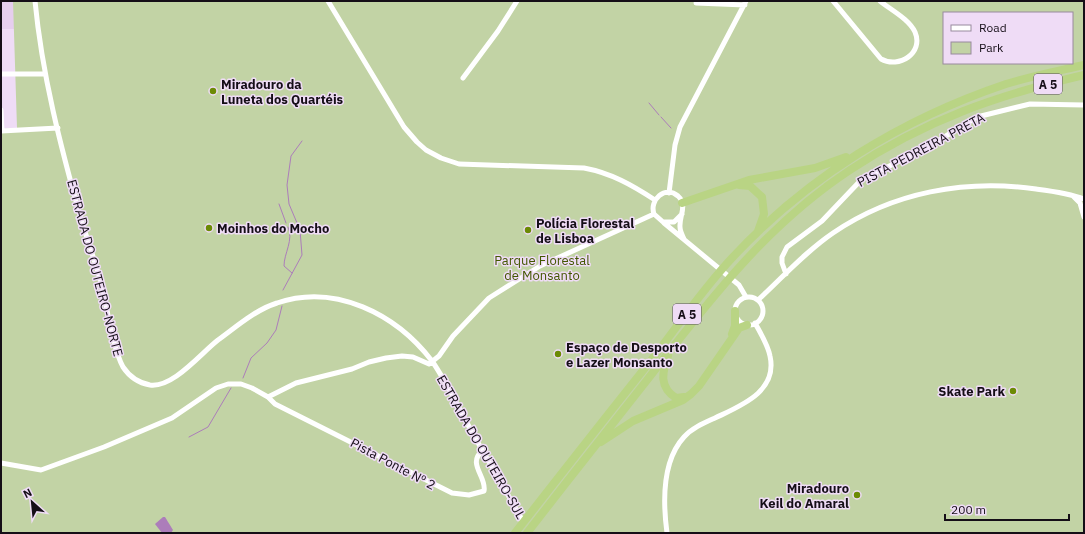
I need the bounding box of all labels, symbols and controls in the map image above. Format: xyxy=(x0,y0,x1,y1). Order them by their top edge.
legend xyxy=(943,12,1073,64)
text: Road xyxy=(979,20,1007,35)
text: Park xyxy=(979,40,1004,55)
road number: A 5 xyxy=(1034,74,1062,94)
place label: Miradouro da Luneta dos Quartéis xyxy=(221,76,344,108)
marker: Miradouro da Luneta dos Quartéis xyxy=(208,86,218,96)
street label: PISTA PEDREIRA PRETA xyxy=(854,109,988,191)
street label: ESTRADA DO OUTEIRO-NORTE xyxy=(63,178,127,358)
place label: Polícia Florestal de Lisboa xyxy=(536,215,634,247)
place label: Moinhos do Mocho xyxy=(217,220,329,237)
marker: Moinhos do Mocho xyxy=(204,223,214,233)
marker: Polícia Florestal de Lisboa xyxy=(523,225,533,235)
park label: Parque Florestal de Monsanto xyxy=(494,252,590,284)
road number: A 5 xyxy=(673,304,701,324)
place label: Espaço de Desporto e Lazer Monsanto xyxy=(566,339,687,371)
marker: Espaço de Desporto e Lazer Monsanto xyxy=(553,349,563,359)
street label: ESTRADA DO OUTEIRO-SUL xyxy=(433,372,530,523)
place label: Skate Park xyxy=(938,383,1005,400)
marker: Skate Park xyxy=(1008,386,1018,396)
street label: Pista Ponte Nº 2 xyxy=(347,434,439,494)
place label: Miradouro Keil do Amaral xyxy=(760,480,849,512)
north arrow xyxy=(12,482,52,522)
text: N xyxy=(21,485,34,501)
marker: Miradouro Keil do Amaral xyxy=(852,490,862,500)
scale bar xyxy=(945,496,1069,522)
text: 200 m xyxy=(951,502,986,517)

